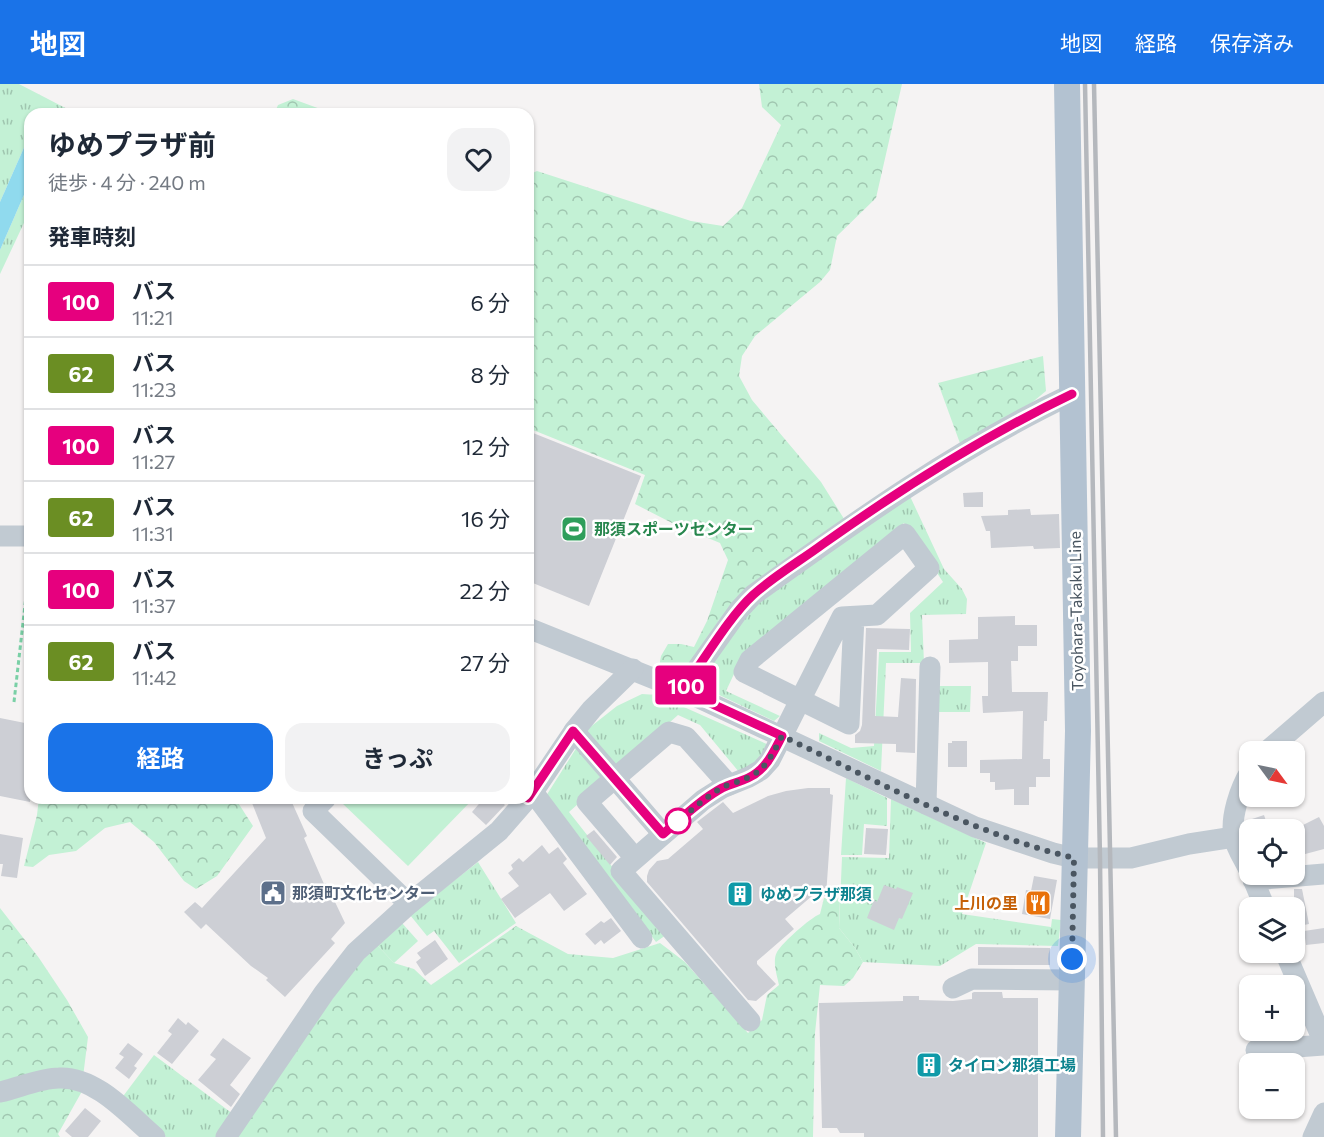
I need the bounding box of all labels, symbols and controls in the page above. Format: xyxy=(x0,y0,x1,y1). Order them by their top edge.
text: 地図 xyxy=(30,26,86,60)
text: 地図 xyxy=(1060,30,1102,55)
text: 経路 xyxy=(1135,30,1177,55)
text: 保存済み xyxy=(1210,30,1294,55)
text: ゆめプラザ前 xyxy=(48,127,216,161)
button: heart xyxy=(447,128,510,191)
text: 徒歩 · 4 分 · 240 m xyxy=(48,170,206,194)
text: 発車時刻 xyxy=(48,223,136,250)
text: バス xyxy=(132,277,176,304)
text: 100 xyxy=(62,289,100,314)
text: 6 分 xyxy=(470,289,510,316)
text: 11:21 xyxy=(132,305,173,329)
text: バス xyxy=(132,349,176,376)
text: 62 xyxy=(69,361,93,386)
text: 8 分 xyxy=(470,361,510,388)
text: 11:23 xyxy=(132,377,176,401)
text: バス xyxy=(132,421,176,448)
text: 100 xyxy=(62,433,100,458)
text: 12 分 xyxy=(462,433,510,460)
text: 11:27 xyxy=(132,449,175,473)
text: バス xyxy=(132,493,176,520)
text: 62 xyxy=(69,505,93,530)
text: 16 分 xyxy=(461,505,510,532)
sports icon: 那須スポーツセンター xyxy=(559,514,589,544)
place label: 那須スポーツセンター xyxy=(594,519,754,538)
text: 11:31 xyxy=(132,521,174,545)
street label: Toyohara-Takaku Line xyxy=(1065,531,1086,691)
text: バス xyxy=(132,565,176,592)
text: 100 xyxy=(62,577,100,602)
text: 22 分 xyxy=(459,577,510,604)
text: 11:37 xyxy=(132,593,176,617)
text: バス xyxy=(132,637,176,664)
text: 62 xyxy=(69,649,93,674)
text: 27 分 xyxy=(460,649,510,676)
text: 11:42 xyxy=(132,665,177,689)
line badge: 100 xyxy=(652,666,720,704)
text: 100 xyxy=(667,673,705,698)
button: 経路 xyxy=(48,723,273,792)
button: きっぷ xyxy=(285,723,510,792)
north arrow xyxy=(1239,741,1305,807)
map controls xyxy=(1239,741,1305,1119)
unlabelled marker xyxy=(665,808,691,834)
button: locate xyxy=(1239,819,1305,885)
public building icon: 那須町文化センター xyxy=(258,878,288,908)
building icon: ゆめプラザ那須 xyxy=(725,879,755,909)
place label: 那須町文化センター xyxy=(292,883,436,902)
place label: ゆめプラザ那須 xyxy=(760,884,872,903)
restaurant icon: 上川の里 xyxy=(1023,888,1053,918)
place label: 上川の里 xyxy=(954,893,1018,912)
button: layers xyxy=(1239,897,1305,963)
your location xyxy=(1057,944,1087,974)
button: + xyxy=(1239,975,1305,1041)
building icon: タイロン那須工場 xyxy=(914,1050,944,1080)
button: − xyxy=(1239,1053,1305,1119)
place label: タイロン那須工場 xyxy=(948,1055,1076,1074)

